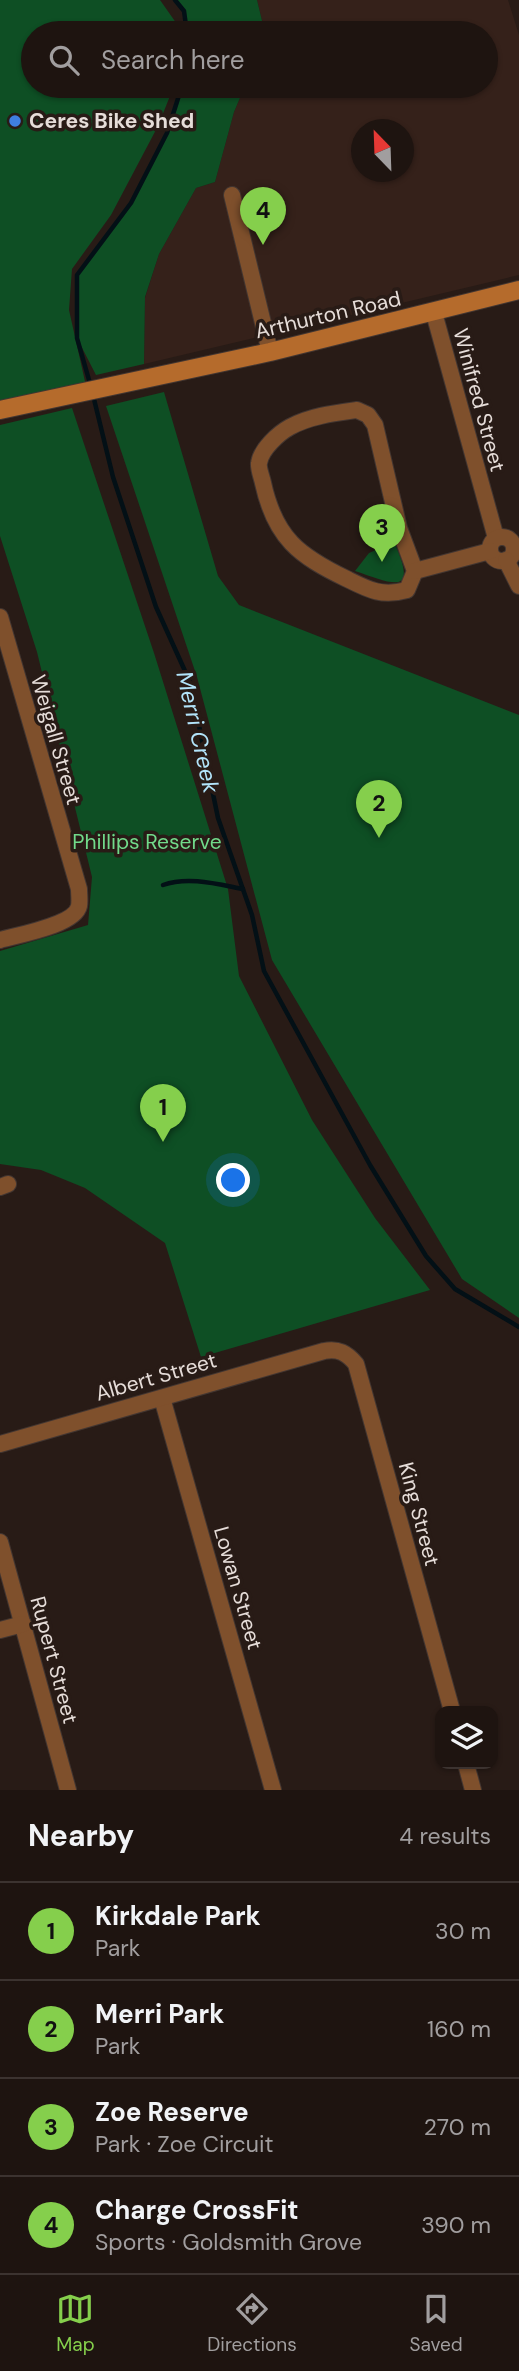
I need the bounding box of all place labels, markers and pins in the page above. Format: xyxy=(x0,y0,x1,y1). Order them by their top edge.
place label: Ceres Bike Shed xyxy=(29,107,194,135)
marker: Ceres Bike Shed xyxy=(7,113,23,129)
pin: 4 xyxy=(240,187,286,245)
pin: 3 xyxy=(359,504,405,562)
pin: 2 xyxy=(356,780,402,838)
pin: 1 xyxy=(140,1084,186,1142)

